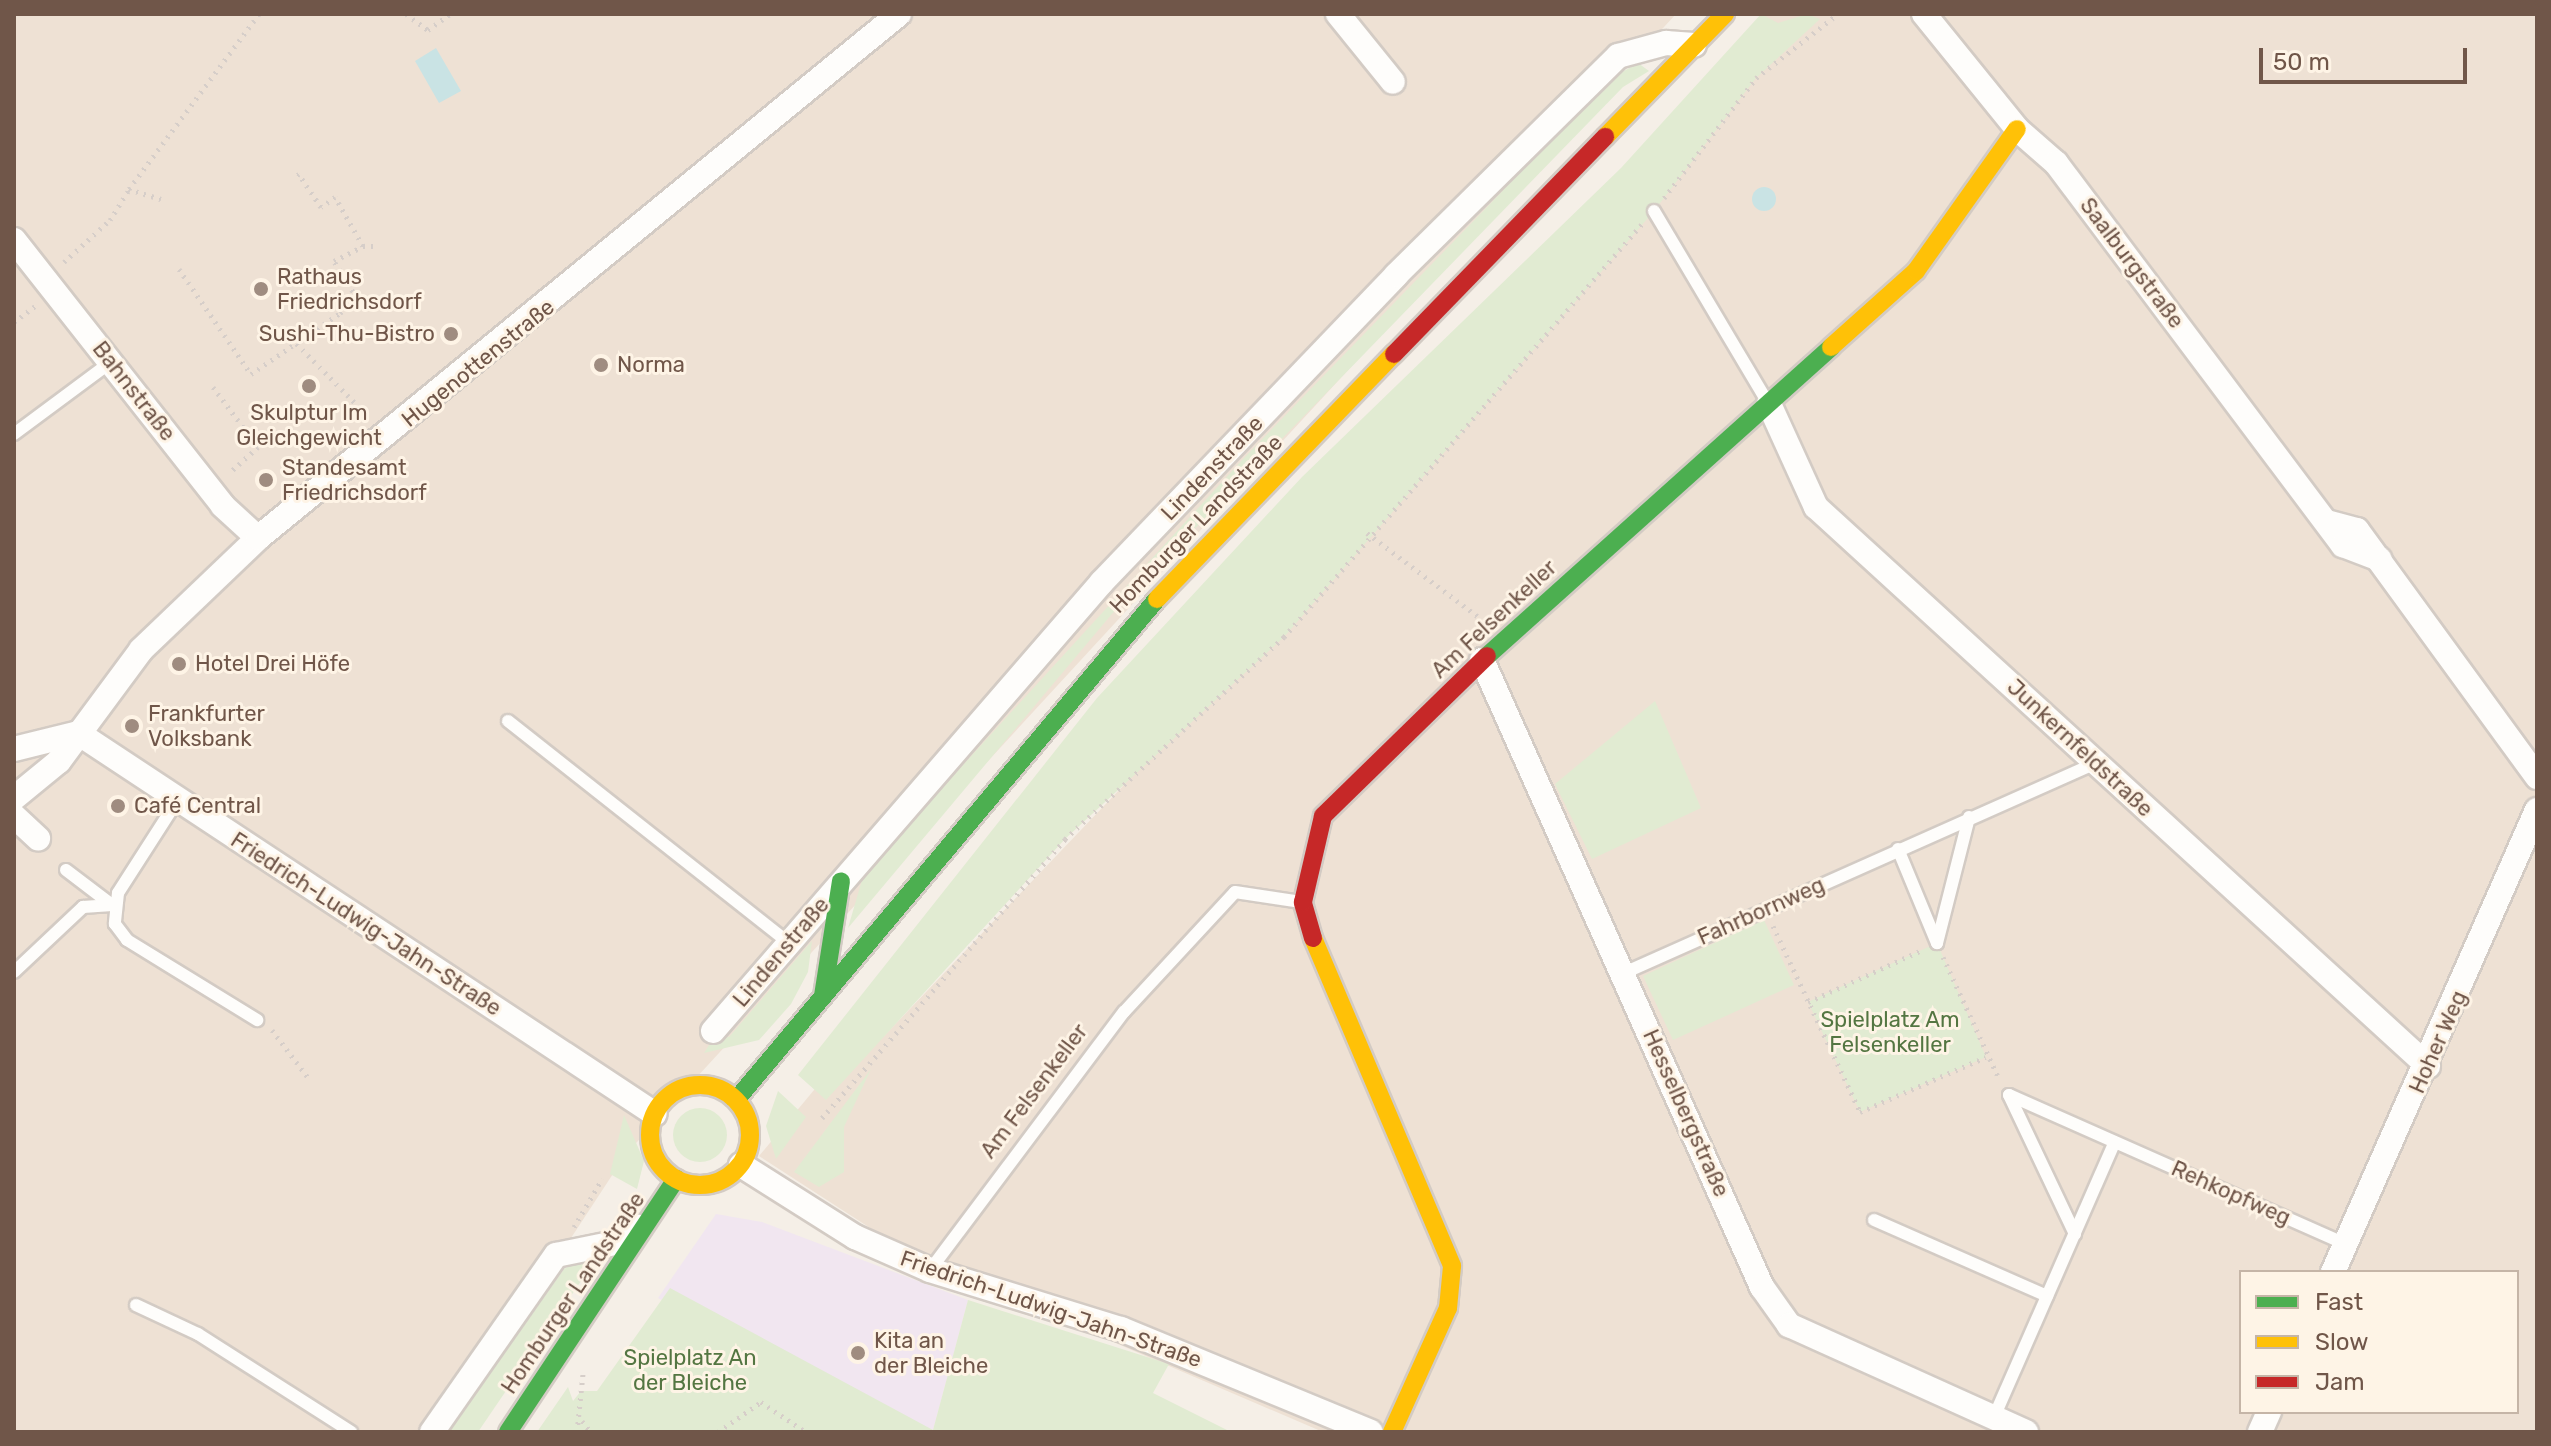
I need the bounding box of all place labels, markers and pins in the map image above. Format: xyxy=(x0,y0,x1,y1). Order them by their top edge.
place label: Rathaus Friedrichsdorf xyxy=(277,263,422,314)
marker: Rathaus Friedrichsdorf xyxy=(252,280,270,298)
place label: Sushi-Thu-Bistro xyxy=(259,321,435,347)
marker: Sushi-Thu-Bistro xyxy=(442,325,460,343)
place label: Norma xyxy=(617,352,685,378)
marker: Norma xyxy=(592,356,610,374)
marker: Skulptur Im Gleichgewicht xyxy=(300,377,318,395)
place label: Skulptur Im Gleichgewicht xyxy=(236,399,382,450)
place label: Standesamt Friedrichsdorf xyxy=(282,454,427,506)
marker: Standesamt Friedrichsdorf xyxy=(257,471,275,489)
place label: Hotel Drei Höfe xyxy=(195,651,350,677)
marker: Hotel Drei Höfe xyxy=(170,655,188,673)
place label: Frankfurter Volksbank xyxy=(148,700,265,752)
marker: Frankfurter Volksbank xyxy=(123,717,141,735)
place label: Café Central xyxy=(134,793,261,819)
marker: Café Central xyxy=(109,797,127,815)
place label: Kita an der Bleiche xyxy=(874,1327,989,1378)
marker: Kita an der Bleiche xyxy=(849,1344,867,1362)

